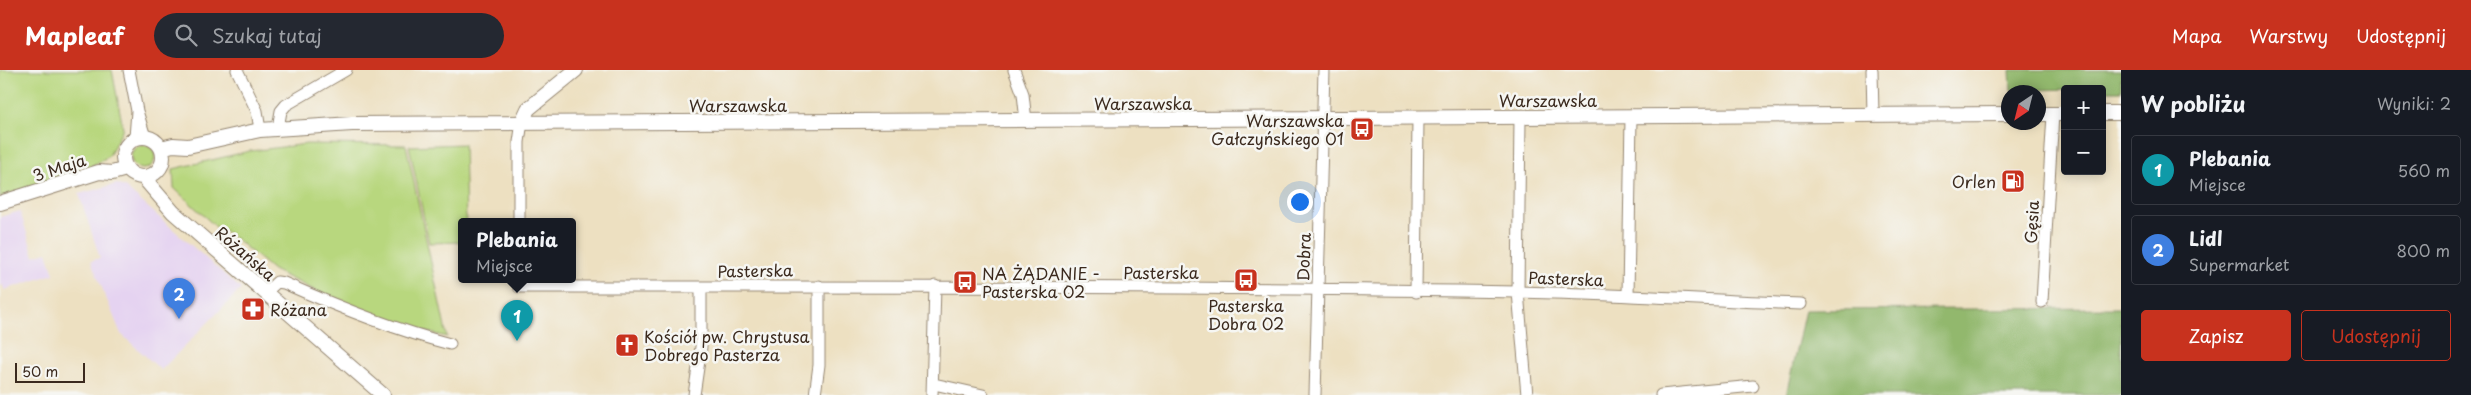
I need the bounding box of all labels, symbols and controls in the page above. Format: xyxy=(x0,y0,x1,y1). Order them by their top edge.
search box xyxy=(154,13,504,58)
text: Mapleaf xyxy=(25,17,124,53)
icon: search xyxy=(172,21,200,49)
text: Szukaj tutaj xyxy=(212,21,322,49)
text: Mapa xyxy=(2172,22,2222,49)
text: Warstwy xyxy=(2250,22,2328,49)
text: Udostępnij xyxy=(2356,22,2446,49)
north arrow xyxy=(2001,85,2046,130)
map controls xyxy=(2061,85,2106,175)
button: + xyxy=(2061,85,2106,130)
text: W pobliżu xyxy=(2141,87,2246,119)
street label: Warszawska xyxy=(1499,88,1597,112)
street label: Warszawska xyxy=(1094,91,1192,115)
text: Wyniki: 2 xyxy=(2377,91,2451,115)
street label: Warszawska xyxy=(689,93,787,117)
place label: Warszawska Gałczyńskiego 01 xyxy=(1211,108,1344,150)
bus stop icon: Warszawska Gałczyńskiego 01 xyxy=(1349,116,1375,142)
button: − xyxy=(2061,130,2106,175)
text: Plebania xyxy=(2189,144,2271,172)
street label: 3 Maja xyxy=(29,147,89,187)
text: 1 xyxy=(2154,158,2162,182)
text: 560 m xyxy=(2398,158,2450,182)
fuel station icon: Orlen xyxy=(2000,168,2026,194)
place label: Orlen xyxy=(1952,169,1996,193)
text: Miejsce xyxy=(2189,172,2246,196)
your location xyxy=(1287,189,1313,215)
street label: Gęsia xyxy=(2018,200,2044,244)
popup xyxy=(458,218,576,283)
street label: Różańska xyxy=(210,220,282,286)
text: Lidl xyxy=(2189,224,2223,252)
text: Plebania xyxy=(476,225,558,253)
street label: Dobra xyxy=(1290,232,1316,282)
text: 2 xyxy=(2152,238,2164,262)
text: 800 m xyxy=(2397,238,2450,262)
text: Supermarket xyxy=(2189,252,2289,276)
text: Miejsce xyxy=(476,253,533,277)
street label: Pasterska xyxy=(717,257,793,283)
street label: Pasterska xyxy=(1123,260,1199,284)
place label: NA ŻĄDANIE - Pasterska 02 xyxy=(982,261,1100,303)
street label: Pasterska xyxy=(1528,265,1604,291)
bus stop icon: Pasterska Dobra 02 xyxy=(1233,267,1259,293)
bus stop icon: NA ŻĄDANIE - Pasterska 02 xyxy=(952,269,978,295)
pin: 2 xyxy=(163,278,195,319)
place label: Pasterska Dobra 02 xyxy=(1208,293,1284,335)
pharmacy icon: Różana xyxy=(240,296,266,322)
place label: Różana xyxy=(270,297,327,321)
pin: 1 xyxy=(501,300,533,341)
button: Zapisz xyxy=(2141,310,2291,361)
button: Udostępnij xyxy=(2301,310,2451,361)
place label: Kościół pw. Chrystusa Dobrego Pasterza xyxy=(644,324,809,366)
church icon: Kościół pw. Chrystusa Dobrego Pasterza xyxy=(614,332,640,358)
scale bar xyxy=(15,360,85,383)
text: 50 m xyxy=(22,361,58,382)

